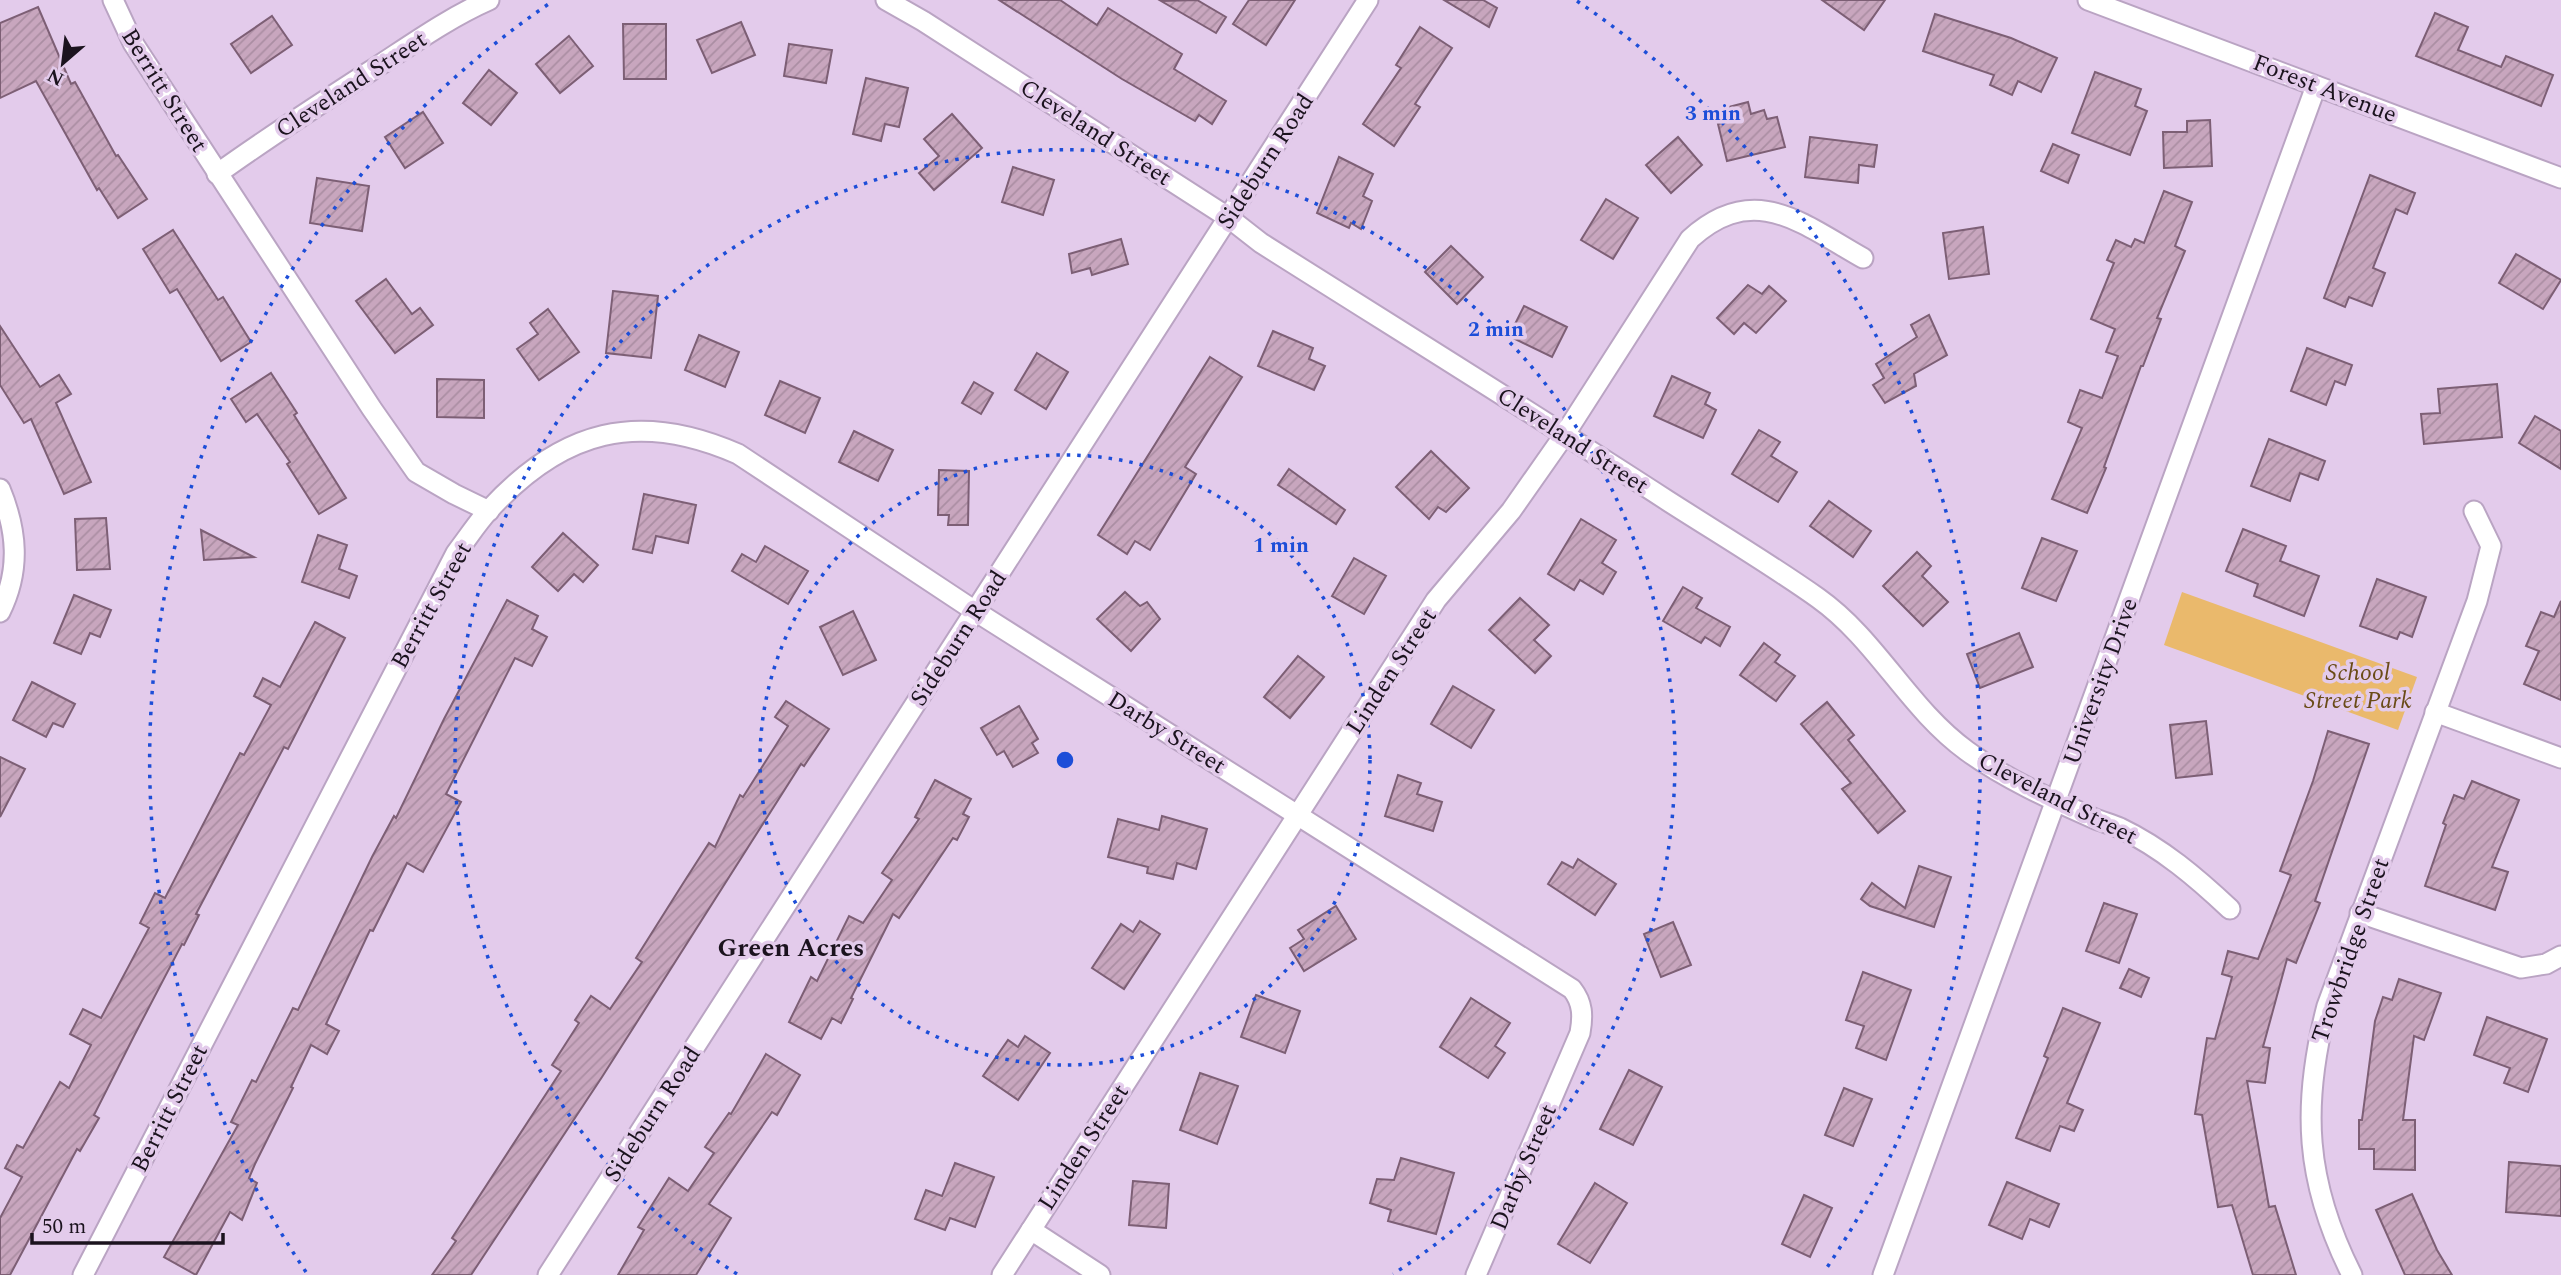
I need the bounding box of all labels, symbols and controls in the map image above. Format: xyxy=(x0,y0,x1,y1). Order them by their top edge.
street label: Berritt Street xyxy=(112,22,217,160)
street label: Cleveland Street xyxy=(269,22,434,147)
north arrow xyxy=(28,28,98,98)
street label: Forest Avenue xyxy=(2247,45,2402,133)
text: N xyxy=(42,60,69,93)
street label: Cleveland Street xyxy=(1013,70,1178,195)
street label: Sideburn Road xyxy=(1208,86,1323,237)
text: 3 min xyxy=(1685,98,1741,130)
text: 2 min xyxy=(1468,314,1524,346)
street label: Cleveland Street xyxy=(1490,378,1655,503)
text: 1 min xyxy=(1253,530,1309,562)
street label: Berritt Street xyxy=(382,535,482,676)
street label: Sideburn Road xyxy=(901,563,1016,714)
street label: University Drive xyxy=(2054,593,2148,770)
street label: Linden Street xyxy=(1337,601,1446,742)
park label: School Street Park xyxy=(2304,655,2412,719)
street label: Darby Street xyxy=(1100,682,1233,784)
street label: Cleveland Street xyxy=(1972,743,2143,855)
centre of rings xyxy=(1053,748,1077,772)
street label: Trowbridge Street xyxy=(2302,853,2399,1048)
district label: Green Acres xyxy=(718,928,864,968)
street label: Berritt Street xyxy=(122,1038,218,1179)
street label: Sideburn Road xyxy=(595,1039,710,1190)
street label: Linden Street xyxy=(1029,1077,1138,1218)
street label: Darby Street xyxy=(1481,1099,1567,1236)
scale bar xyxy=(32,1202,222,1246)
text: 50 m xyxy=(42,1211,86,1243)

